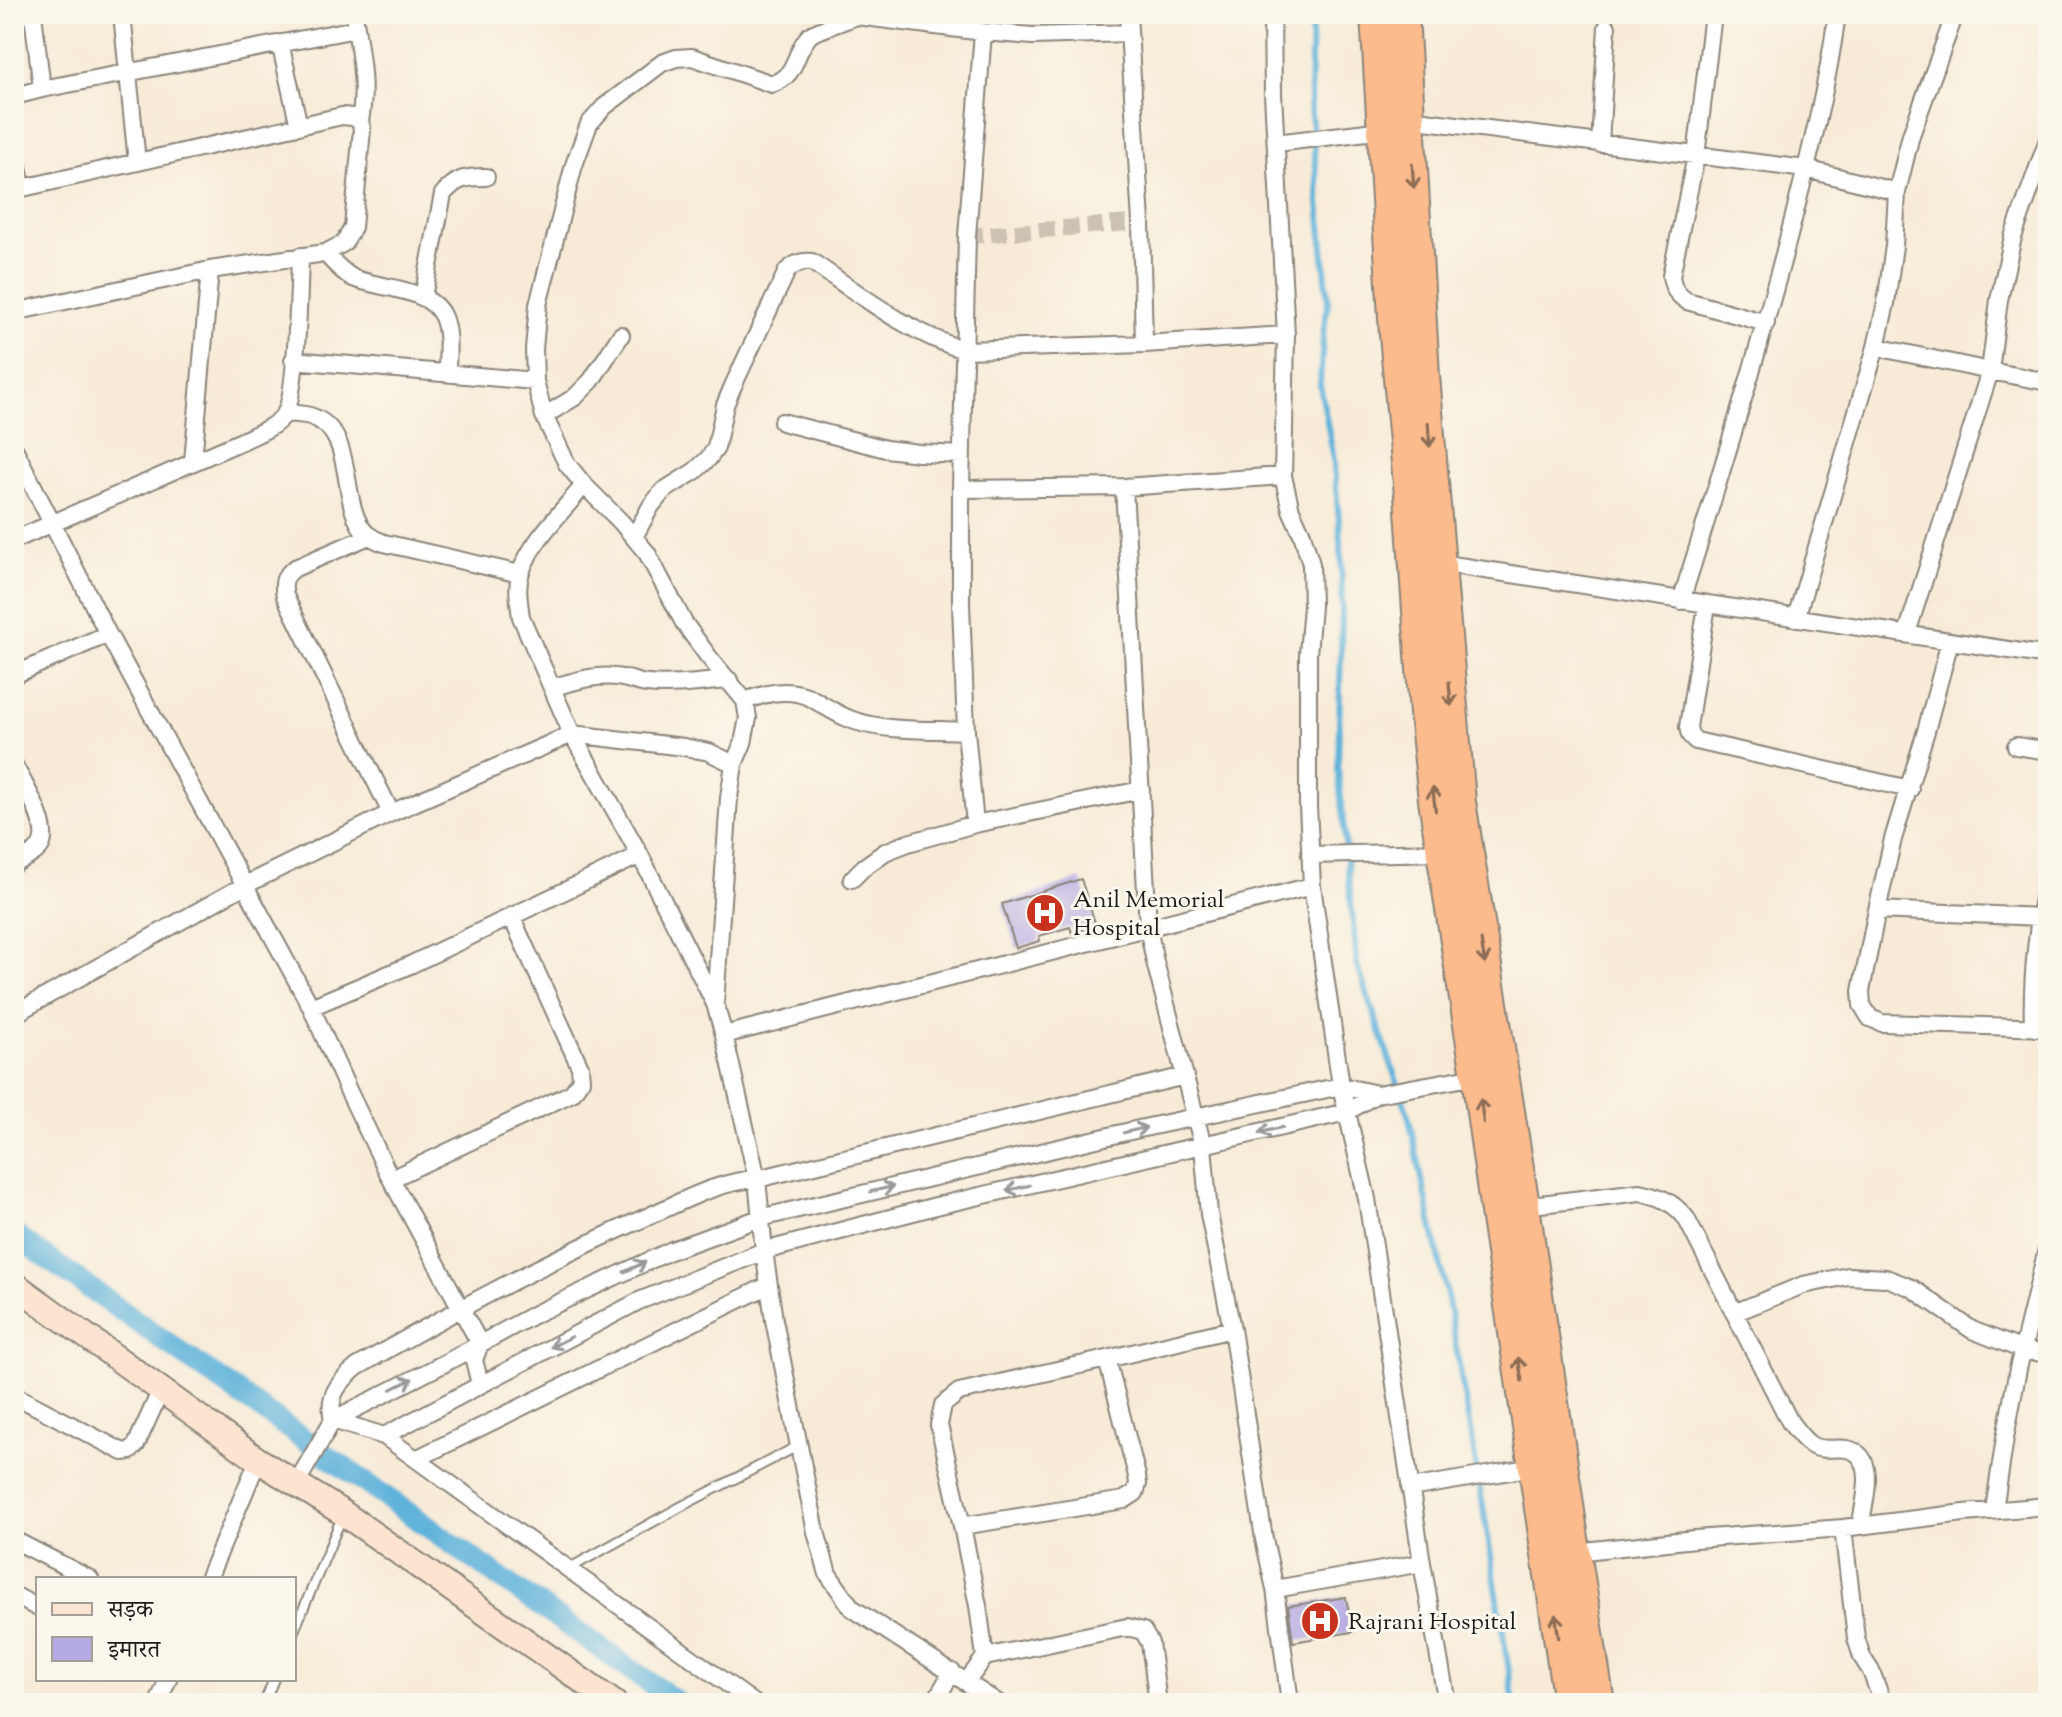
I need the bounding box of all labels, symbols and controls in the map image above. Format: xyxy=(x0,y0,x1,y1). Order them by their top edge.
one-way arrow xyxy=(1406,162,1421,189)
one-way arrow xyxy=(1422,421,1437,448)
one-way arrow xyxy=(1443,680,1458,707)
one-way arrow xyxy=(1426,787,1441,812)
place label: Anil Memorial Hospital xyxy=(1073,884,1225,946)
hospital icon: Anil Memorial Hospital xyxy=(1024,892,1066,934)
one-way arrow xyxy=(1476,939,1491,964)
one-way arrow xyxy=(1474,1099,1489,1125)
one-way arrow xyxy=(1122,1122,1147,1137)
one-way arrow xyxy=(1259,1123,1285,1138)
one-way arrow xyxy=(868,1181,894,1196)
one-way arrow xyxy=(1005,1181,1031,1196)
one-way arrow xyxy=(622,1259,646,1274)
one-way arrow xyxy=(550,1334,574,1350)
one-way arrow xyxy=(1512,1356,1527,1382)
one-way arrow xyxy=(390,1376,414,1391)
legend xyxy=(36,1577,296,1681)
text: सड़क xyxy=(107,1594,155,1628)
hospital icon: Rajrani Hospital xyxy=(1299,1600,1341,1642)
place label: Rajrani Hospital xyxy=(1348,1606,1517,1640)
one-way arrow xyxy=(1549,1614,1564,1639)
text: इमारत xyxy=(107,1634,161,1668)

